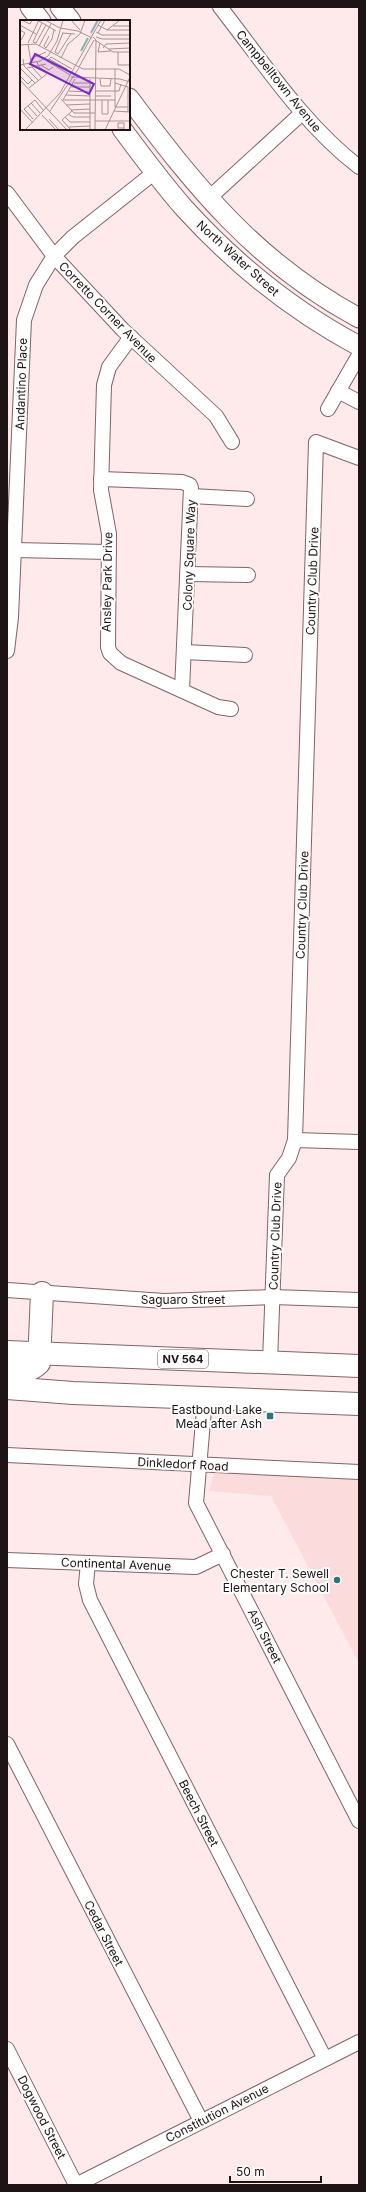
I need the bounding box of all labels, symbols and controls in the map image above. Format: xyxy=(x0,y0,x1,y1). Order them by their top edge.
inset map xyxy=(20,20,130,130)
street label: Campbelltown Avenue xyxy=(233,27,325,135)
street label: North Water Street xyxy=(194,217,282,299)
street label: Corretto Corner Avenue xyxy=(56,258,160,366)
street label: Andantino Place xyxy=(12,338,30,430)
street label: Colony Square Way xyxy=(180,499,198,611)
street label: Country Club Drive xyxy=(303,527,321,635)
street label: Ansley Park Drive xyxy=(99,532,115,632)
street label: Country Club Drive xyxy=(293,851,311,959)
street label: Country Club Drive xyxy=(266,1182,284,1290)
street label: Saguaro Street xyxy=(141,1292,225,1307)
road number: NV 564 xyxy=(158,1350,208,1368)
place label: Eastbound Lake Mead after Ash xyxy=(172,1402,262,1431)
marker: Eastbound Lake Mead after Ash xyxy=(265,1411,275,1421)
street label: Dinkledorf Road xyxy=(137,1454,229,1474)
street label: Continental Avenue xyxy=(61,1555,171,1573)
place label: Chester T. Sewell Elementary School xyxy=(223,1566,329,1595)
marker: Chester T. Sewell Elementary School xyxy=(332,1575,342,1585)
street label: Ash Street xyxy=(245,1606,285,1666)
street label: Beech Street xyxy=(176,1777,222,1849)
street label: Cedar Street xyxy=(81,1898,127,1968)
street label: Dogwood Street xyxy=(14,2073,70,2161)
street label: Constitution Avenue xyxy=(163,2080,271,2146)
scale bar xyxy=(230,2158,321,2184)
text: 50 m xyxy=(236,2164,265,2179)

